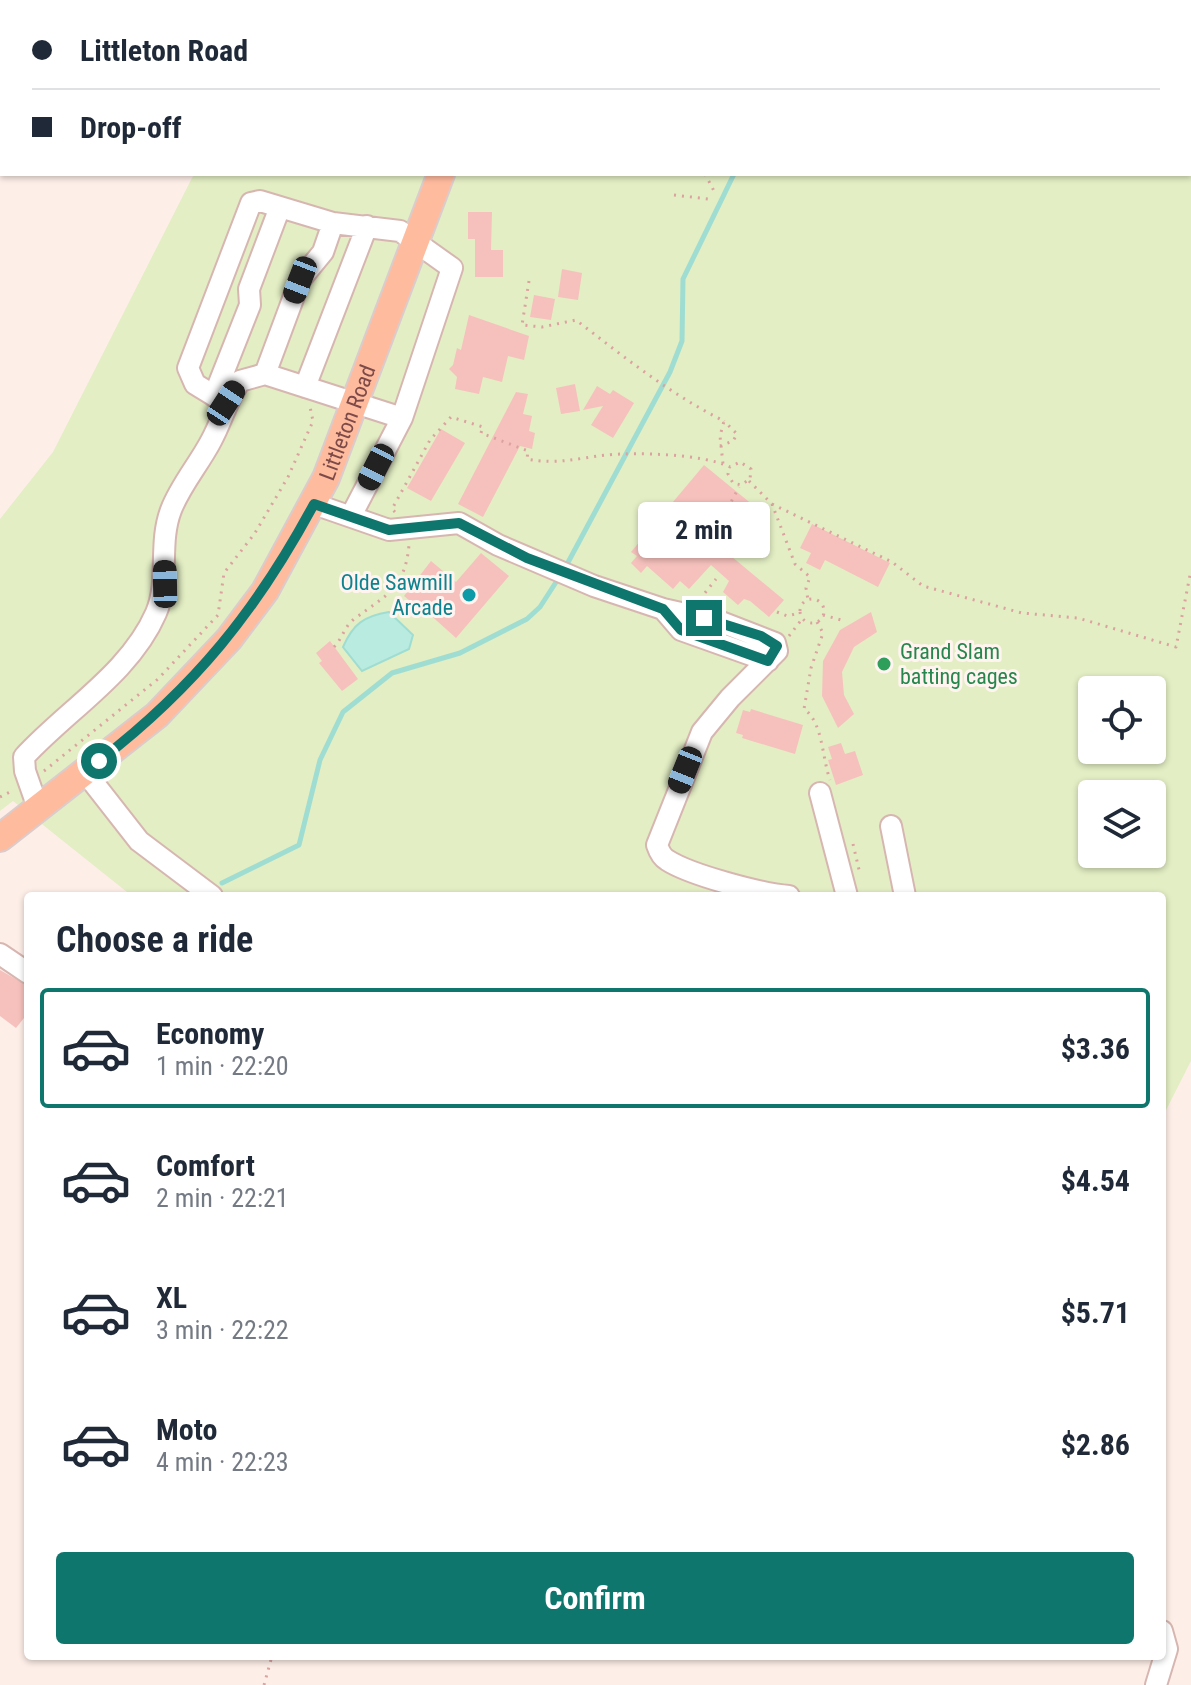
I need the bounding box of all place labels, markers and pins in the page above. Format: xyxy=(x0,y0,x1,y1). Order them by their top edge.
place label: Olde Sawmill Arcade xyxy=(340,570,453,620)
marker: Olde Sawmill Arcade xyxy=(460,586,478,604)
place label: Grand Slam batting cages xyxy=(900,639,1018,689)
marker: Grand Slam batting cages xyxy=(875,655,893,673)

